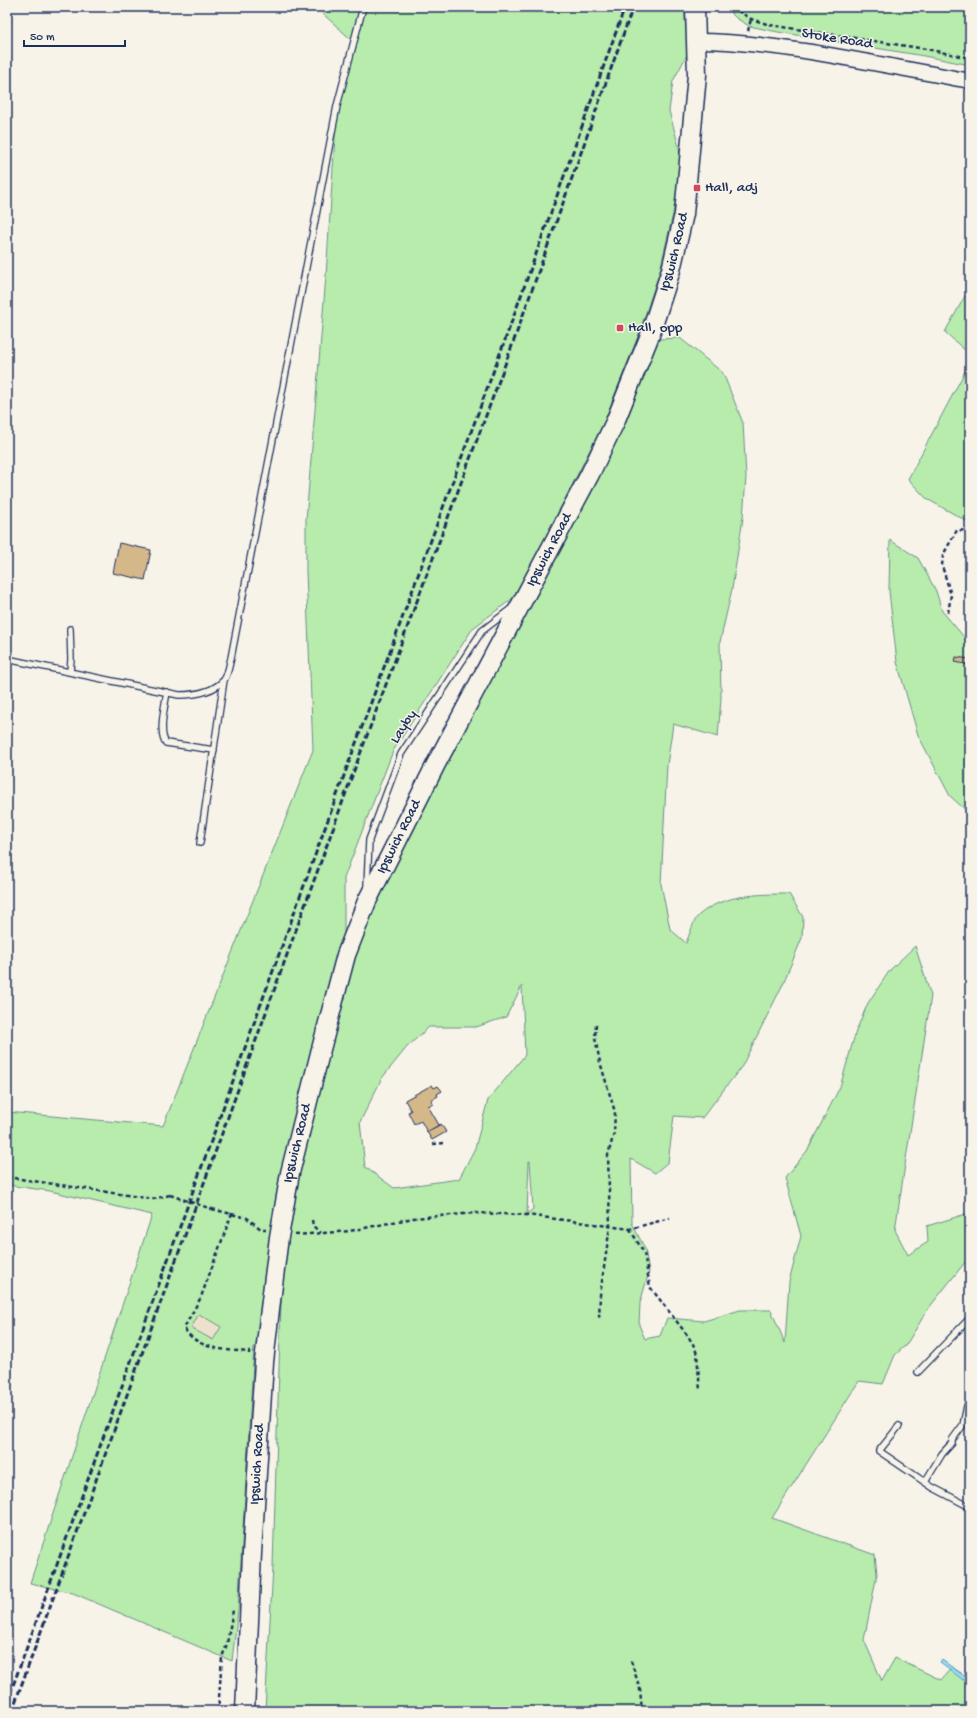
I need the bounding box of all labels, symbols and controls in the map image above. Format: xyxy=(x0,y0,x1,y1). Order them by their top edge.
scale bar xyxy=(24,22,125,48)
street label: Stoke Road xyxy=(800,25,875,54)
text: 50 m xyxy=(30,31,55,45)
place label: Hall, adj xyxy=(705,179,758,197)
marker: Hall, adj xyxy=(692,183,702,193)
street label: Ipswich Road xyxy=(656,210,693,294)
place label: Hall, opp xyxy=(628,319,683,337)
marker: Hall, opp xyxy=(615,323,625,333)
street label: Ipswich Road xyxy=(523,509,577,590)
street label: Layby xyxy=(387,706,422,747)
street label: Ipswich Road xyxy=(373,796,426,877)
street label: Ipswich Road xyxy=(279,1101,316,1184)
street label: Ipswich Road xyxy=(246,1422,269,1505)

